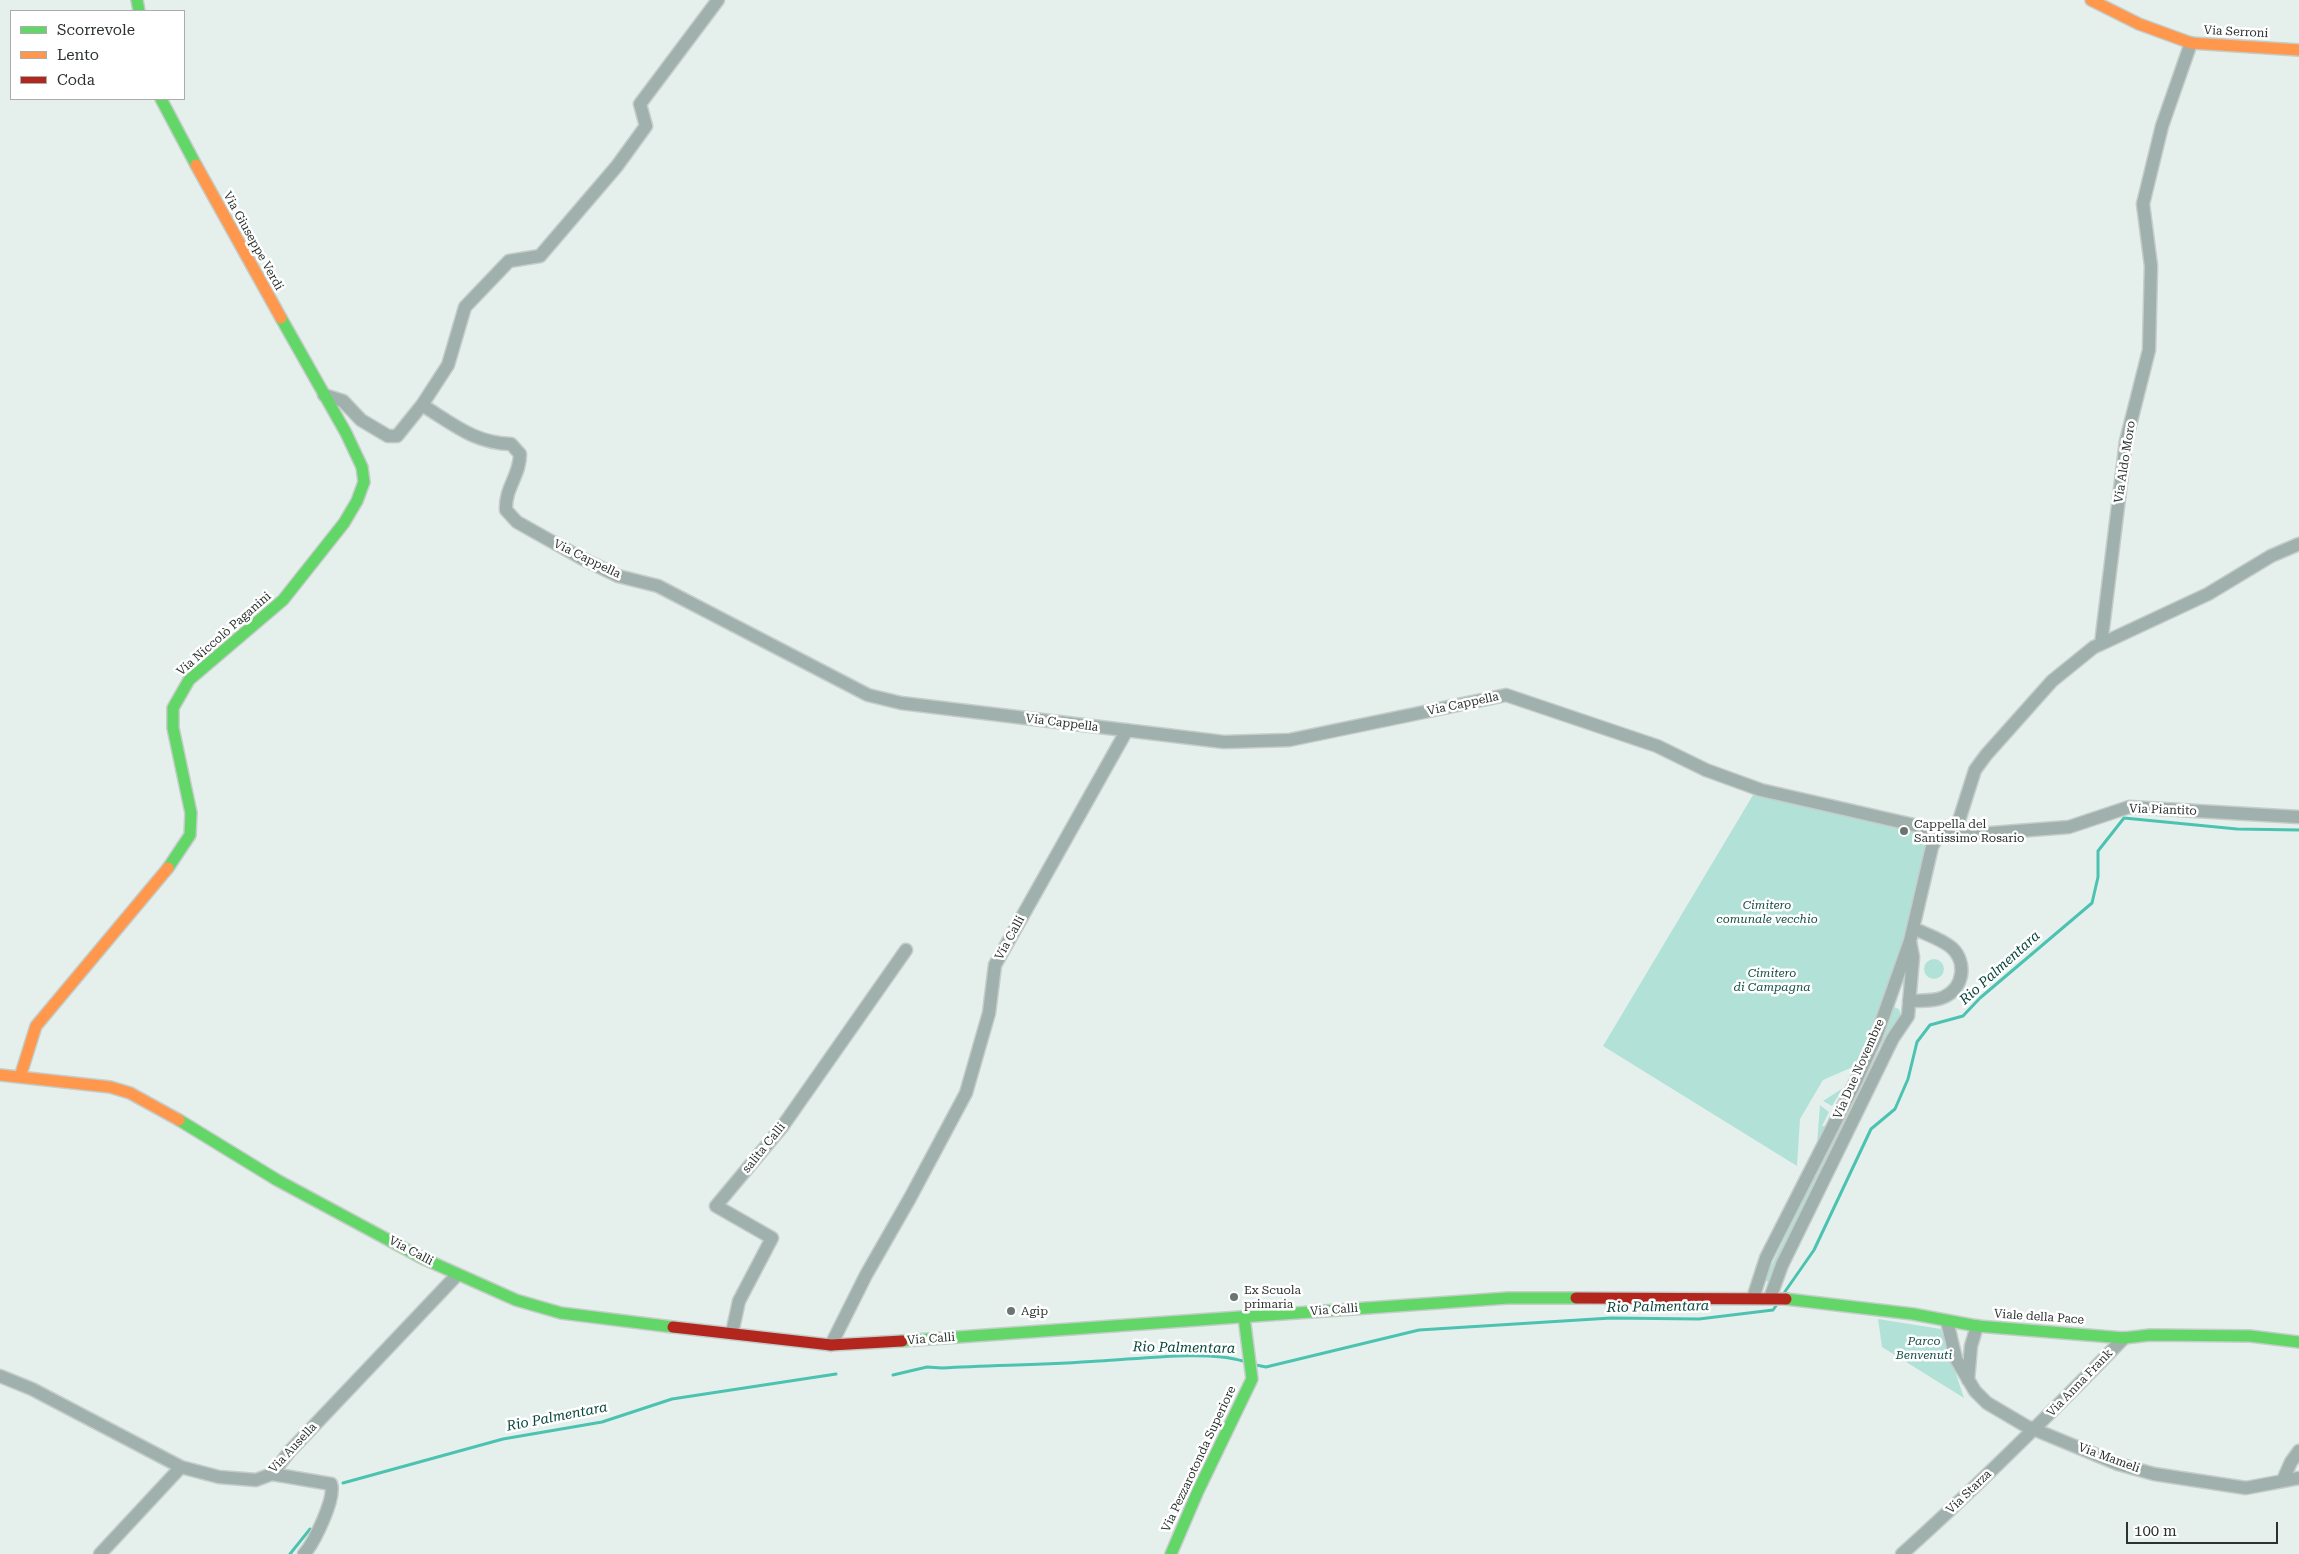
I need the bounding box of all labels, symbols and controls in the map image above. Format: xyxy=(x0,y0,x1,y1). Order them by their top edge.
legend xyxy=(10,10,185,100)
text: Scorrevole xyxy=(57,21,135,39)
street label: Via Serroni xyxy=(2203,23,2269,41)
text: Lento xyxy=(57,46,99,64)
text: Coda xyxy=(57,71,95,89)
street label: Via Giuseppe Verdi xyxy=(220,189,286,293)
street label: Via Aldo Moro xyxy=(2111,420,2139,504)
street label: Via Cappella xyxy=(551,537,623,581)
street label: Via Niccolò Paganini xyxy=(174,589,274,679)
street label: Via Cappella xyxy=(1426,689,1500,719)
street label: Via Cappella xyxy=(1025,711,1099,735)
street label: Via Piantito xyxy=(2129,802,2197,818)
place label: Cappella del Santissimo Rosario xyxy=(1914,817,2024,845)
marker: Cappella del Santissimo Rosario xyxy=(1898,825,1910,837)
park label: Cimitero comunale vecchio xyxy=(1716,898,1818,926)
street label: Via Calli xyxy=(992,913,1028,963)
water label: Rio Palmentara xyxy=(1956,927,2044,1009)
park label: Cimitero di Campagna xyxy=(1733,966,1811,994)
street label: Via Due Novembre xyxy=(1830,1017,1888,1121)
street label: salita Calli xyxy=(740,1120,788,1176)
street label: Via Calli xyxy=(386,1233,436,1269)
place label: Ex Scuola primaria xyxy=(1244,1283,1301,1311)
marker: Ex Scuola primaria xyxy=(1228,1291,1240,1303)
water label: Rio Palmentara xyxy=(1607,1298,1709,1316)
street label: Via Calli xyxy=(1310,1301,1358,1319)
place label: Agip xyxy=(1021,1304,1048,1318)
marker: Agip xyxy=(1005,1305,1017,1317)
street label: Viale della Pace xyxy=(1993,1307,2085,1327)
street label: Via Calli xyxy=(907,1330,955,1348)
park label: Parco Benvenuti xyxy=(1896,1334,1952,1362)
water label: Rio Palmentara xyxy=(1133,1339,1235,1357)
street label: Via Anna Frank xyxy=(2044,1346,2116,1420)
street label: Via Pezzarotonda Superiore xyxy=(1159,1384,1239,1534)
water label: Rio Palmentara xyxy=(505,1399,609,1435)
street label: Via Ausella xyxy=(266,1420,320,1476)
street label: Via Mameli xyxy=(2076,1440,2142,1476)
street label: Via Starza xyxy=(1943,1467,1995,1517)
scale bar xyxy=(2129,1512,2282,1544)
text: 100 m xyxy=(2134,1522,2177,1540)

